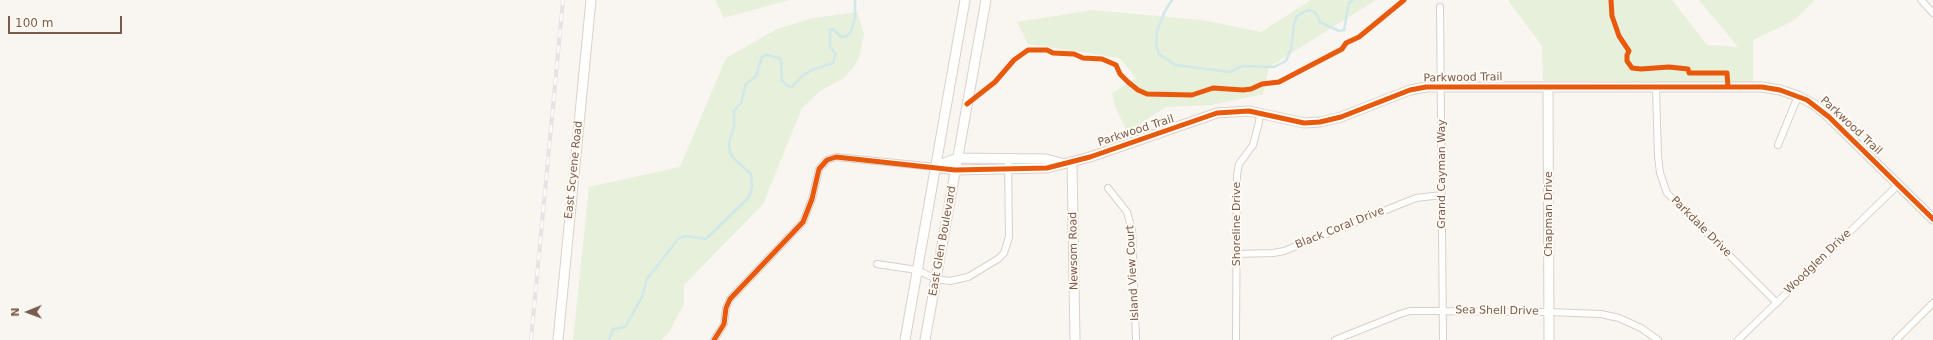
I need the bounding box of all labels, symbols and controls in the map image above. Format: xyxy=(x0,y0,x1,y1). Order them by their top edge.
scale bar xyxy=(10,8,124,34)
text: 100 m xyxy=(15,16,53,30)
street label: Parkwood Trail xyxy=(1423,71,1503,85)
street label: Parkwood Trail xyxy=(1818,94,1884,158)
street label: Parkwood Trail xyxy=(1096,112,1176,150)
street label: Grand Cayman Way xyxy=(1435,119,1449,229)
street label: East Scyene Road xyxy=(562,120,586,220)
street label: Chapman Drive xyxy=(1542,171,1556,257)
street label: Shoreline Drive xyxy=(1230,182,1244,266)
street label: East Glen Boulevard xyxy=(927,185,959,297)
street label: Parkdale Drive xyxy=(1668,194,1734,260)
street label: Black Coral Drive xyxy=(1294,204,1386,252)
street label: Newsom Road xyxy=(1067,212,1081,290)
street label: Island View Court xyxy=(1124,225,1142,321)
street label: Woodglen Drive xyxy=(1782,227,1854,297)
north arrow xyxy=(8,292,48,332)
street label: Sea Shell Drive xyxy=(1455,304,1539,318)
text: N xyxy=(9,307,22,317)

